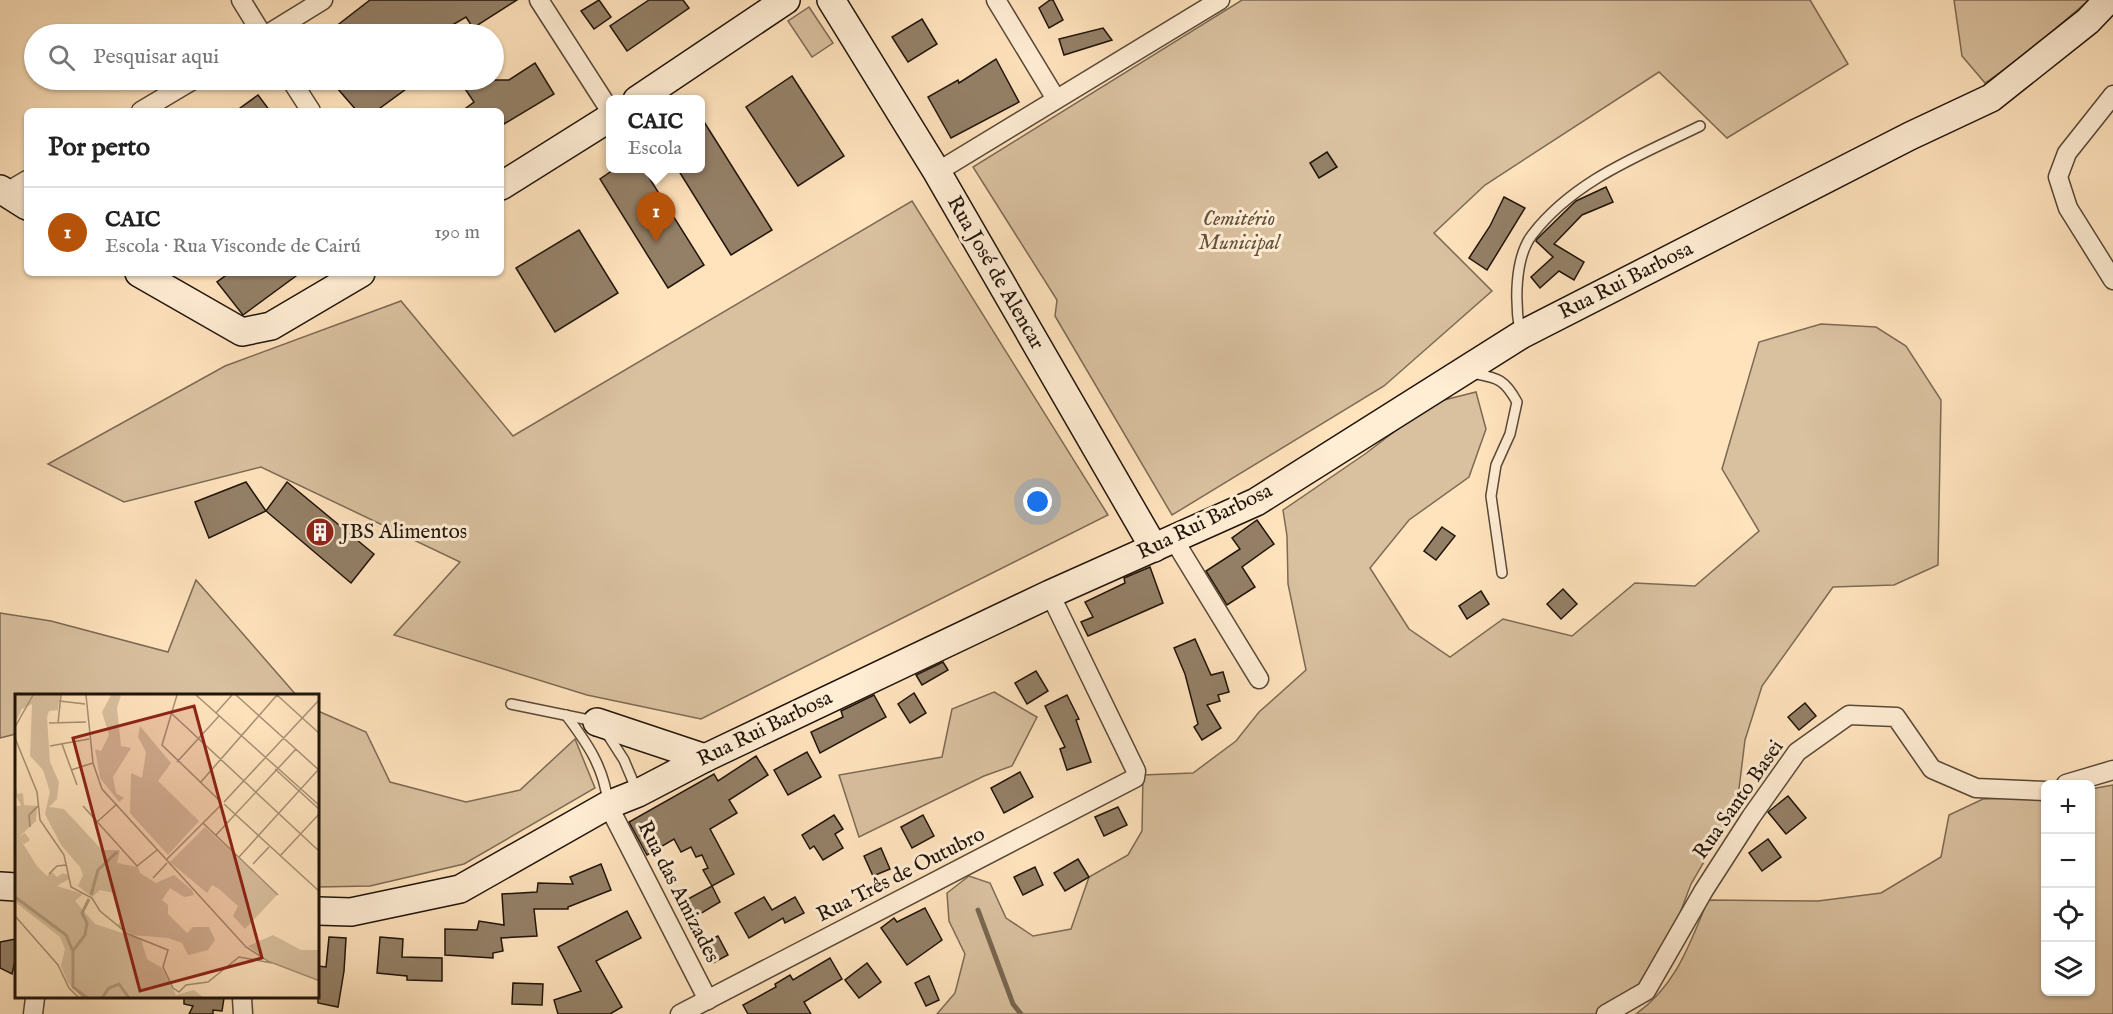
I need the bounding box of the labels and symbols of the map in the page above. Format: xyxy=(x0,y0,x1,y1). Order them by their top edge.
street label: Rua José de Alencar xyxy=(940,191,1050,355)
pin: 1 xyxy=(636,192,676,242)
park label: Cemitério Municipal xyxy=(1198,206,1282,257)
street label: Rua Rui Barbosa xyxy=(1554,235,1698,326)
street label: Rua Rui Barbosa xyxy=(1133,477,1278,566)
your location xyxy=(1023,487,1052,516)
building icon: JBS Alimentos xyxy=(304,516,336,548)
place label: JBS Alimentos xyxy=(339,519,467,546)
street label: Rua Rui Barbosa xyxy=(693,684,838,773)
inset map xyxy=(15,694,320,999)
street label: Rua Santo Basei xyxy=(1688,735,1790,865)
street label: Rua das Amizades xyxy=(631,816,725,968)
street label: Rua Três de Outubro xyxy=(812,821,990,929)

